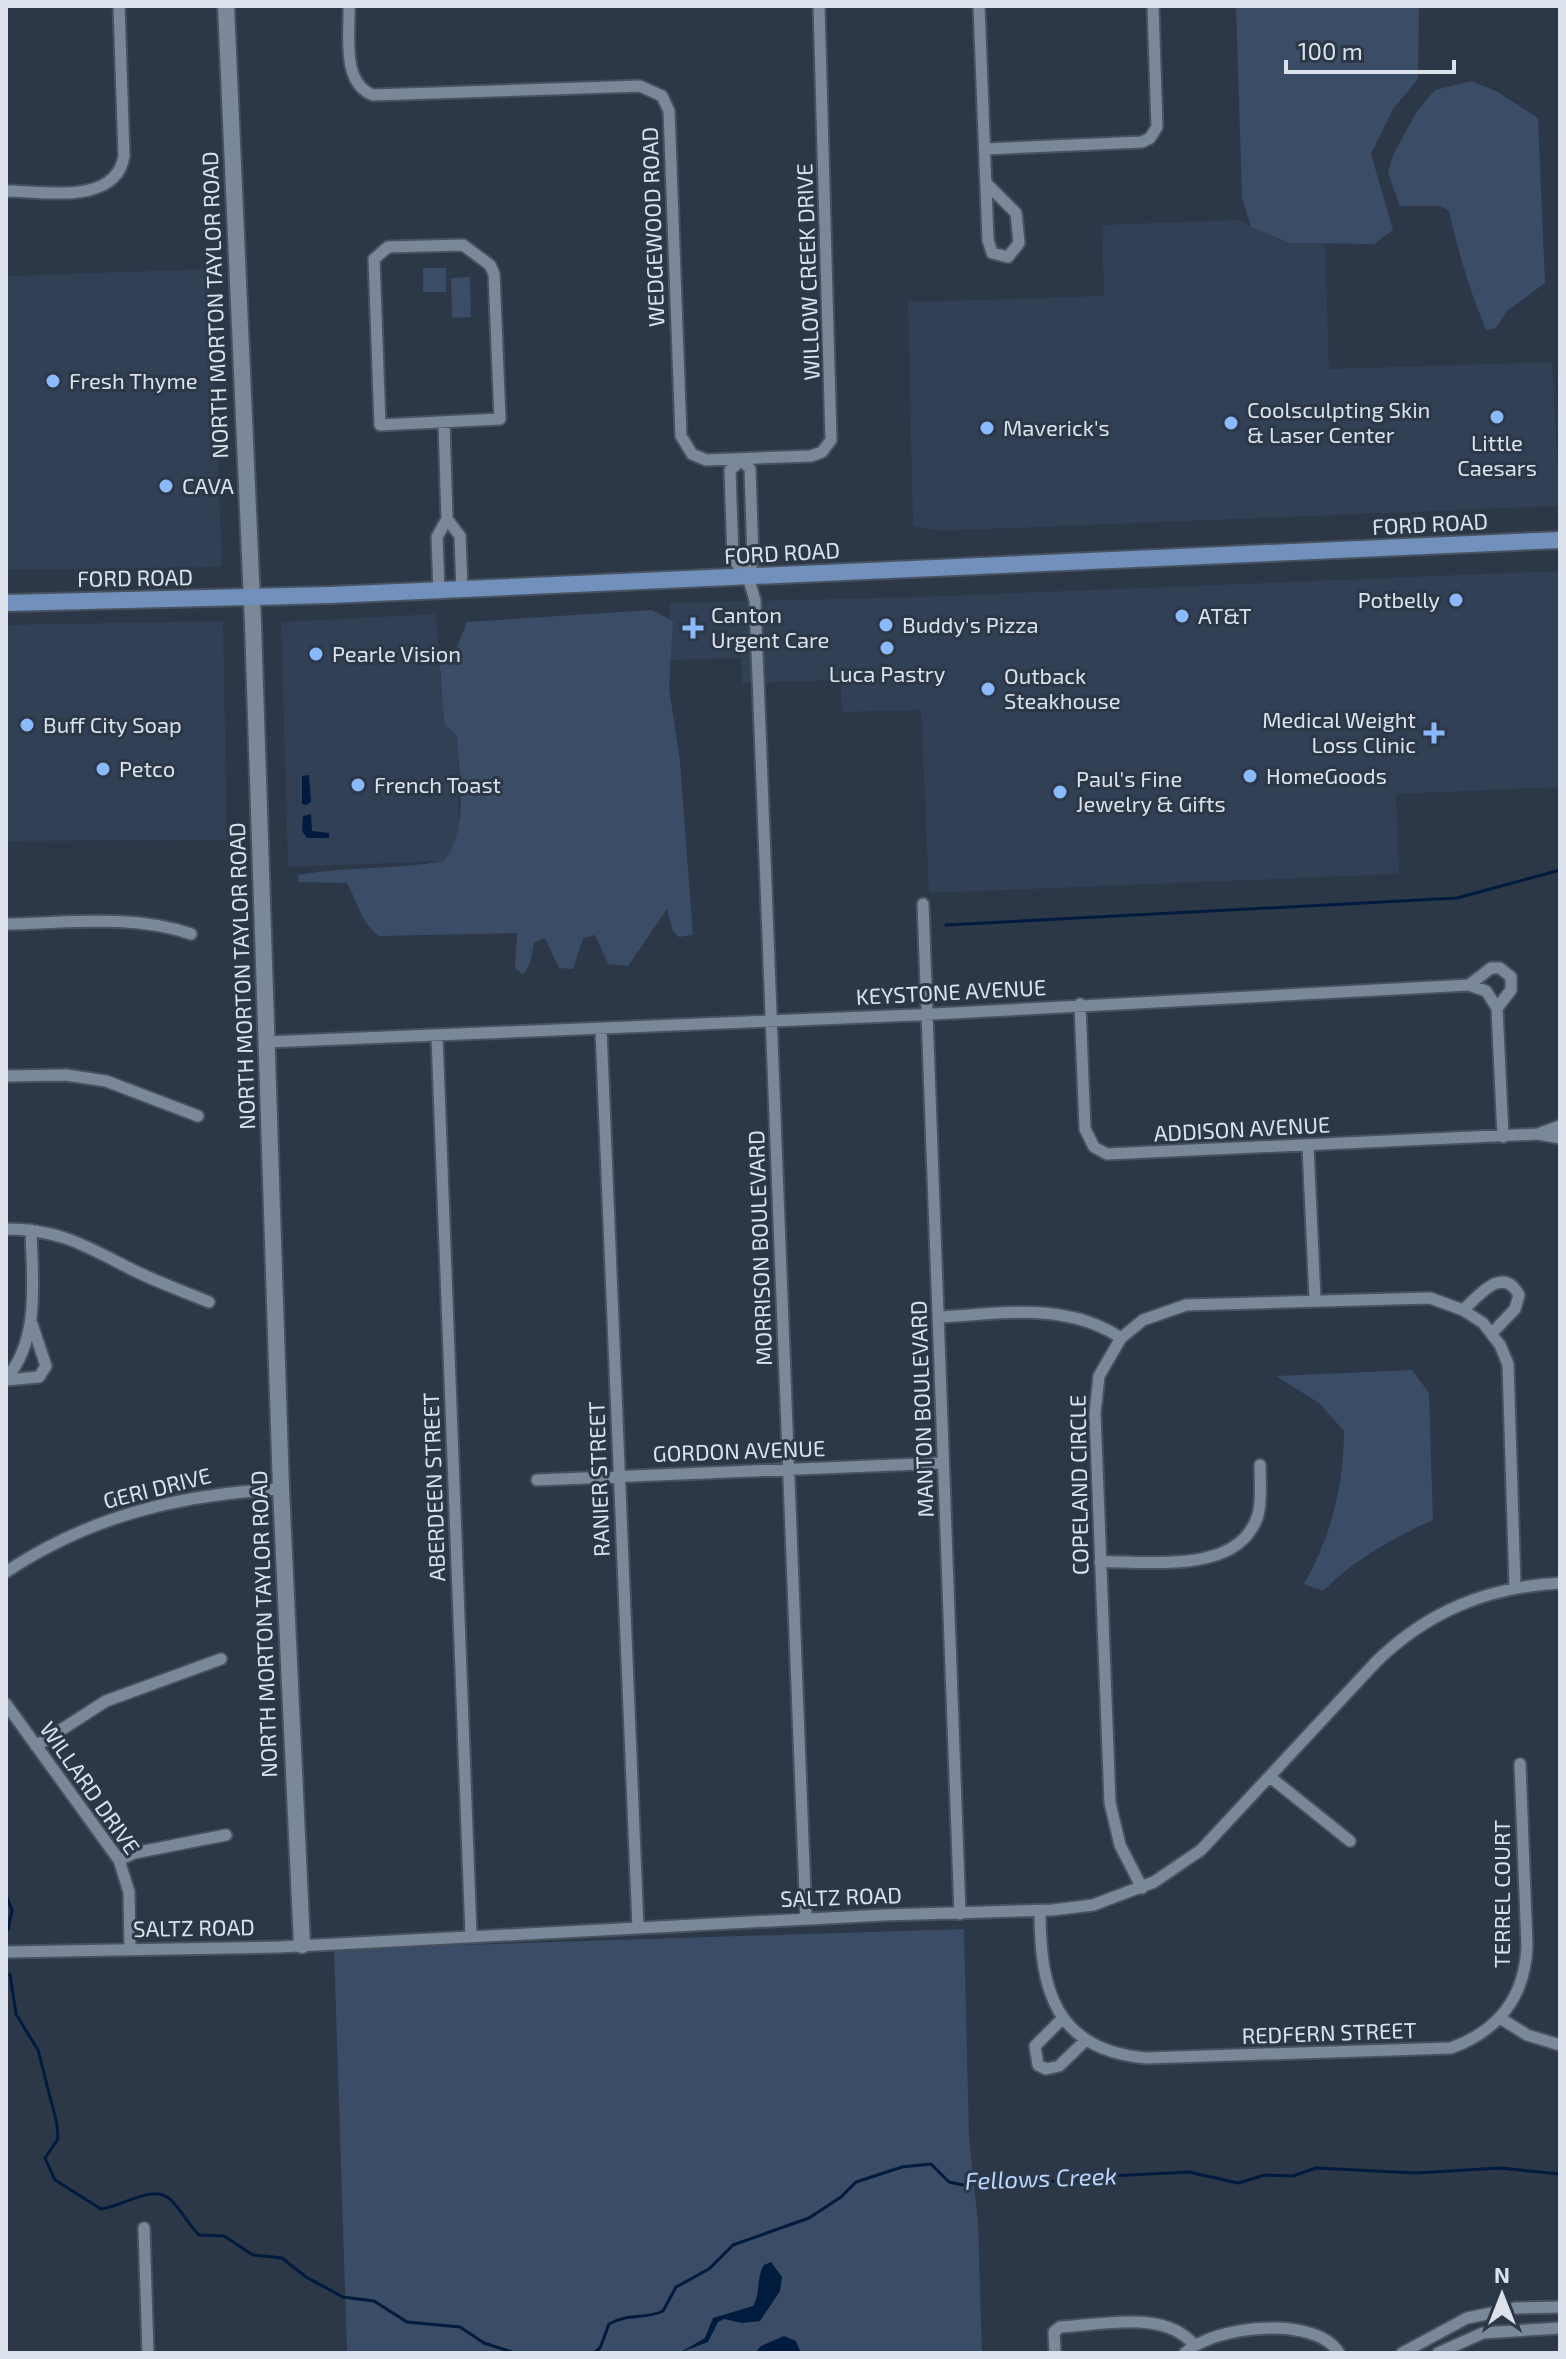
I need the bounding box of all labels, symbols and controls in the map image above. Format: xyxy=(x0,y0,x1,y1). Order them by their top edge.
scale bar xyxy=(1286,24,1454,74)
text: 100 m xyxy=(1298,36,1363,65)
street label: WEDGEWOOD ROAD xyxy=(636,127,668,328)
street label: NORTH MORTON TAYLOR ROAD xyxy=(196,151,232,459)
street label: WILLOW CREEK DRIVE xyxy=(790,163,824,381)
place label: Fresh Thyme xyxy=(69,367,197,393)
marker: Fresh Thyme xyxy=(44,372,62,390)
place label: Coolsculpting Skin & Laser Center xyxy=(1247,396,1430,447)
marker: Little Caesars xyxy=(1488,408,1506,426)
place label: Maverick's xyxy=(1003,414,1110,440)
marker: Coolsculpting Skin & Laser Center xyxy=(1222,414,1240,432)
marker: Maverick's xyxy=(978,419,996,437)
place label: Little Caesars xyxy=(1457,429,1537,480)
place label: CAVA xyxy=(182,472,234,498)
marker: CAVA xyxy=(157,477,175,495)
street label: FORD ROAD xyxy=(1371,507,1489,539)
street label: FORD ROAD xyxy=(723,536,841,568)
street label: FORD ROAD xyxy=(77,563,193,591)
place label: Potbelly xyxy=(1358,586,1440,612)
marker: Potbelly xyxy=(1447,591,1465,609)
place label: Canton Urgent Care xyxy=(711,601,829,652)
place label: AT&T xyxy=(1198,602,1252,628)
marker: AT&T xyxy=(1173,607,1191,625)
place label: Buddy's Pizza xyxy=(902,611,1039,637)
marker: Buddy's Pizza xyxy=(877,616,895,634)
marker: Canton Urgent Care xyxy=(682,617,704,639)
marker: Luca Pastry xyxy=(878,639,896,657)
place label: Pearle Vision xyxy=(332,640,461,666)
marker: Pearle Vision xyxy=(307,645,325,663)
place label: Luca Pastry xyxy=(829,660,946,686)
place label: Outback Steakhouse xyxy=(1004,662,1121,713)
marker: Outback Steakhouse xyxy=(979,680,997,698)
place label: Medical Weight Loss Clinic xyxy=(1262,706,1416,757)
place label: Buff City Soap xyxy=(43,711,182,737)
marker: Buff City Soap xyxy=(18,716,36,734)
marker: Medical Weight Loss Clinic xyxy=(1423,722,1445,744)
place label: Petco xyxy=(119,755,175,781)
marker: Petco xyxy=(94,760,112,778)
place label: HomeGoods xyxy=(1266,762,1387,788)
place label: Paul's Fine Jewelry & Gifts xyxy=(1076,765,1226,816)
marker: HomeGoods xyxy=(1241,767,1259,785)
place label: French Toast xyxy=(374,771,501,797)
marker: French Toast xyxy=(349,776,367,794)
marker: Paul's Fine Jewelry & Gifts xyxy=(1051,783,1069,801)
street label: NORTH MORTON TAYLOR ROAD xyxy=(223,822,259,1130)
street label: KEYSTONE AVENUE xyxy=(855,973,1047,1009)
street label: ADDISON AVENUE xyxy=(1153,1110,1331,1146)
street label: MORRISON BOULEVARD xyxy=(742,1130,776,1366)
street label: MANTON BOULEVARD xyxy=(904,1300,938,1518)
street label: ABERDEEN STREET xyxy=(417,1392,449,1582)
street label: COPELAND CIRCLE xyxy=(1063,1395,1093,1575)
street label: RANIER STREET xyxy=(582,1401,614,1557)
street label: GORDON AVENUE xyxy=(652,1434,826,1466)
street label: GERI DRIVE xyxy=(100,1461,213,1513)
street label: NORTH MORTON TAYLOR ROAD xyxy=(245,1470,281,1778)
street label: WILLARD DRIVE xyxy=(36,1716,146,1859)
street label: TERREL COURT xyxy=(1488,1820,1514,1968)
street label: SALTZ ROAD xyxy=(780,1881,902,1911)
street label: SALTZ ROAD xyxy=(133,1913,255,1941)
street label: REDFERN STREET xyxy=(1241,2016,1417,2048)
water label: Fellows Creek xyxy=(964,2160,1117,2195)
north arrow xyxy=(1462,2255,1542,2335)
text: N xyxy=(1494,2261,1510,2287)

